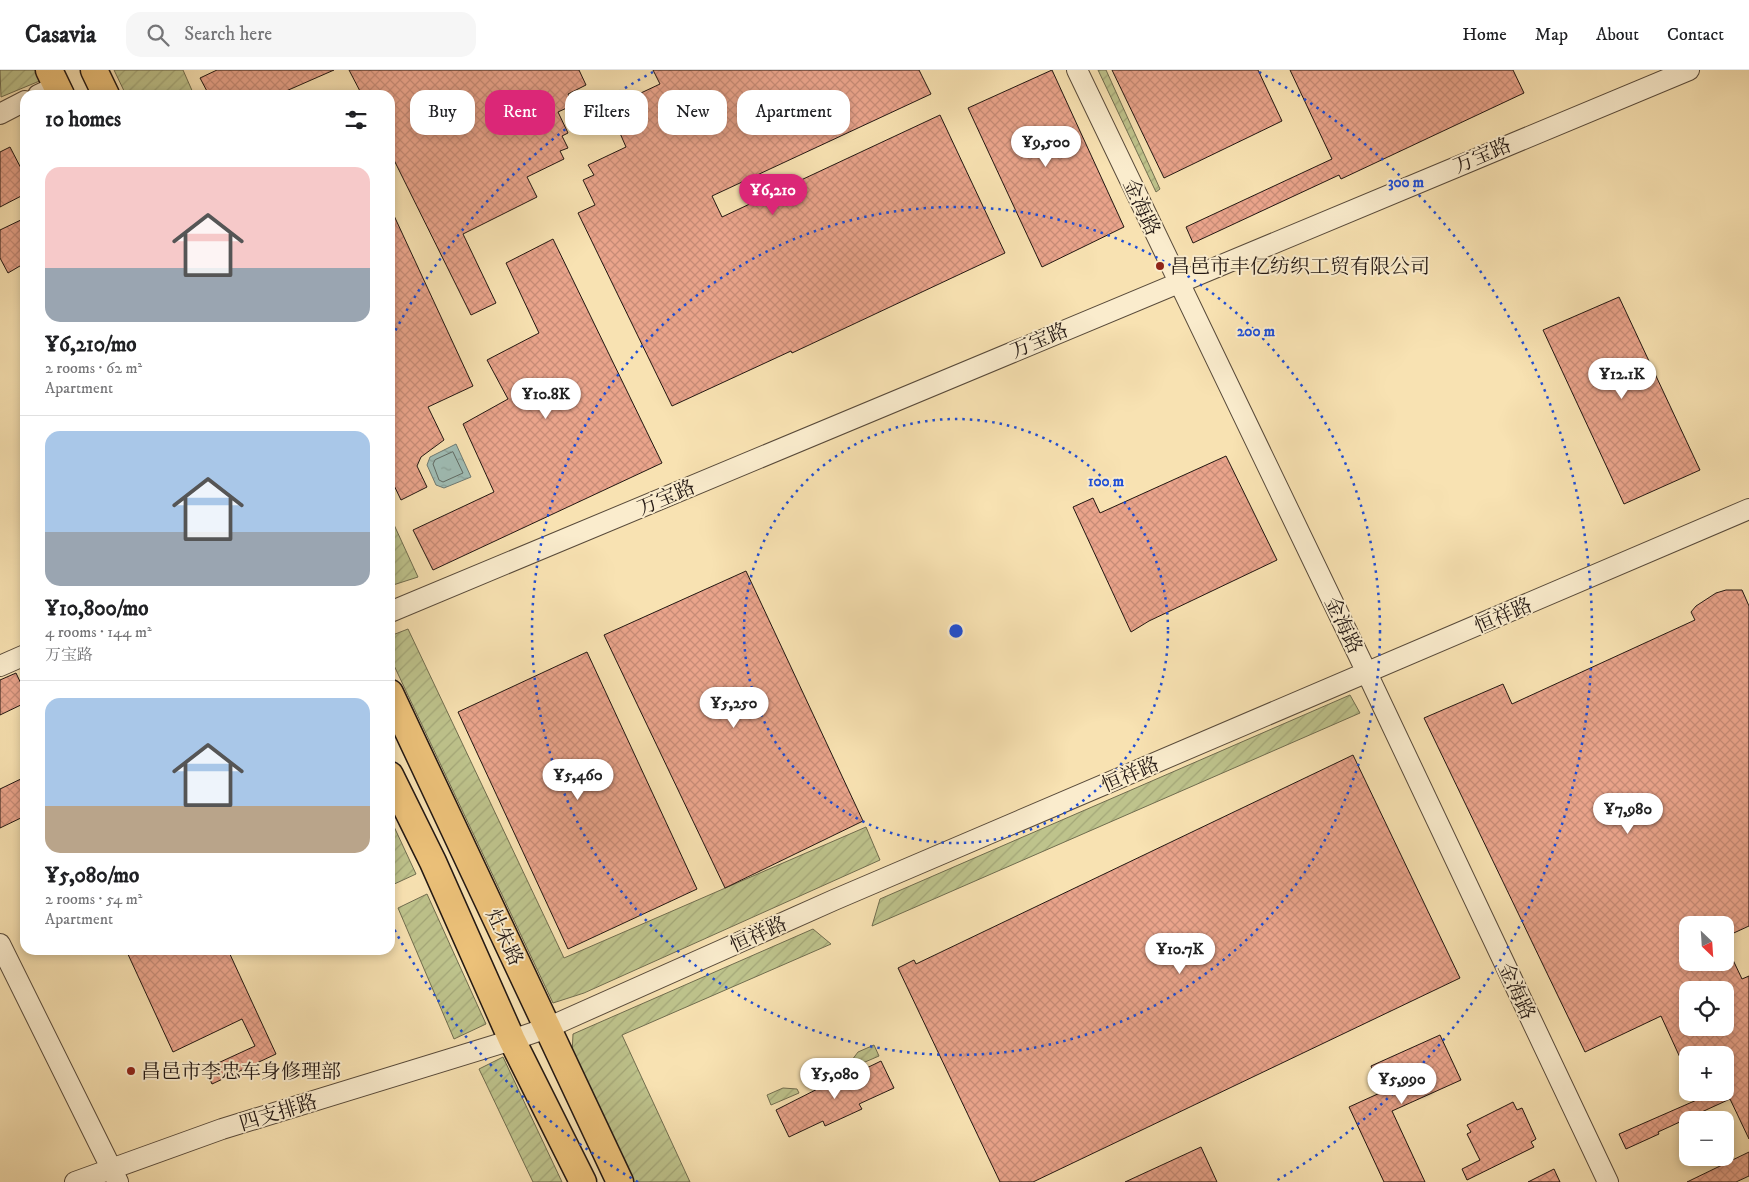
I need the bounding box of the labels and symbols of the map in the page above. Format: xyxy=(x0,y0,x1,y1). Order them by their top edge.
pin: ¥9,500 xyxy=(1005,126,1087,168)
street label: 万宝路 xyxy=(1450,133,1515,180)
text: 300 m xyxy=(1388,173,1425,192)
pin: ¥6,210 xyxy=(732,174,814,216)
street label: 金海路 xyxy=(1117,175,1165,240)
place label: 昌邑市丰亿纺织工贸有限公司 xyxy=(1170,255,1430,280)
marker: 昌邑市丰亿纺织工贸有限公司 xyxy=(1154,260,1166,272)
street label: 万宝路 xyxy=(1007,318,1072,365)
text: 200 m xyxy=(1237,322,1276,341)
pin: ¥12.1K xyxy=(1581,358,1663,400)
pin: ¥10.8K xyxy=(505,378,587,420)
text: 100 m xyxy=(1088,472,1125,491)
street label: 万宝路 xyxy=(634,475,699,522)
street label: 金海路 xyxy=(1318,593,1367,658)
street label: 恒祥路 xyxy=(1471,593,1536,640)
centre of rings xyxy=(947,622,965,640)
pin: ¥5,250 xyxy=(693,686,775,729)
street label: 恒祥路 xyxy=(1098,752,1163,799)
pin: ¥5,460 xyxy=(537,758,619,801)
pin: ¥7,980 xyxy=(1587,792,1669,835)
street label: 灶朱路 xyxy=(480,905,528,970)
street label: 恒祥路 xyxy=(726,912,791,959)
north arrow xyxy=(1679,916,1734,971)
pin: ¥10.7K xyxy=(1139,932,1221,975)
street label: 金海路 xyxy=(1492,959,1540,1024)
pin: ¥5,080 xyxy=(794,1058,876,1100)
place label: 昌邑市李忠车身修理部 xyxy=(141,1060,341,1085)
pin: ¥5,990 xyxy=(1361,1062,1443,1105)
marker: 昌邑市李忠车身修理部 xyxy=(125,1065,137,1077)
street label: 四支排路 xyxy=(237,1090,320,1137)

